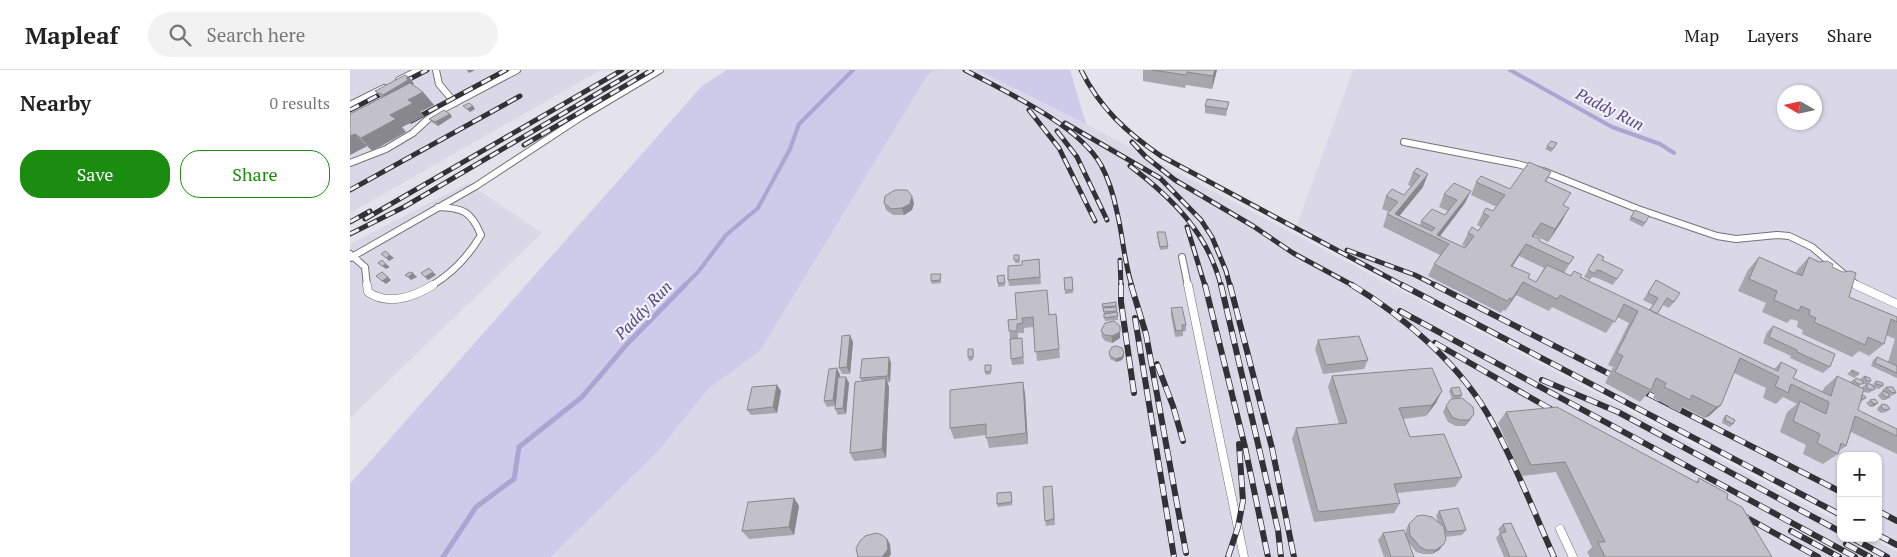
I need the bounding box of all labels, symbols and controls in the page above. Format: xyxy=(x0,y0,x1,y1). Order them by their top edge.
search box xyxy=(148,12,498,57)
text: Mapleaf xyxy=(25,19,118,51)
icon: search xyxy=(166,21,194,49)
text: Search here xyxy=(206,22,305,47)
text: Map xyxy=(1684,23,1719,47)
text: Layers xyxy=(1747,23,1799,47)
text: Share xyxy=(1827,23,1872,47)
water label: Paddy Run xyxy=(1571,82,1648,135)
north arrow xyxy=(1777,85,1822,130)
text: Nearby xyxy=(20,89,91,117)
text: 0 results xyxy=(270,92,330,114)
button: Save xyxy=(20,150,170,198)
button: Share xyxy=(180,150,330,198)
water label: Paddy Run xyxy=(609,276,676,345)
map controls xyxy=(1837,452,1882,542)
button: + xyxy=(1837,452,1882,497)
button: − xyxy=(1837,497,1882,542)

